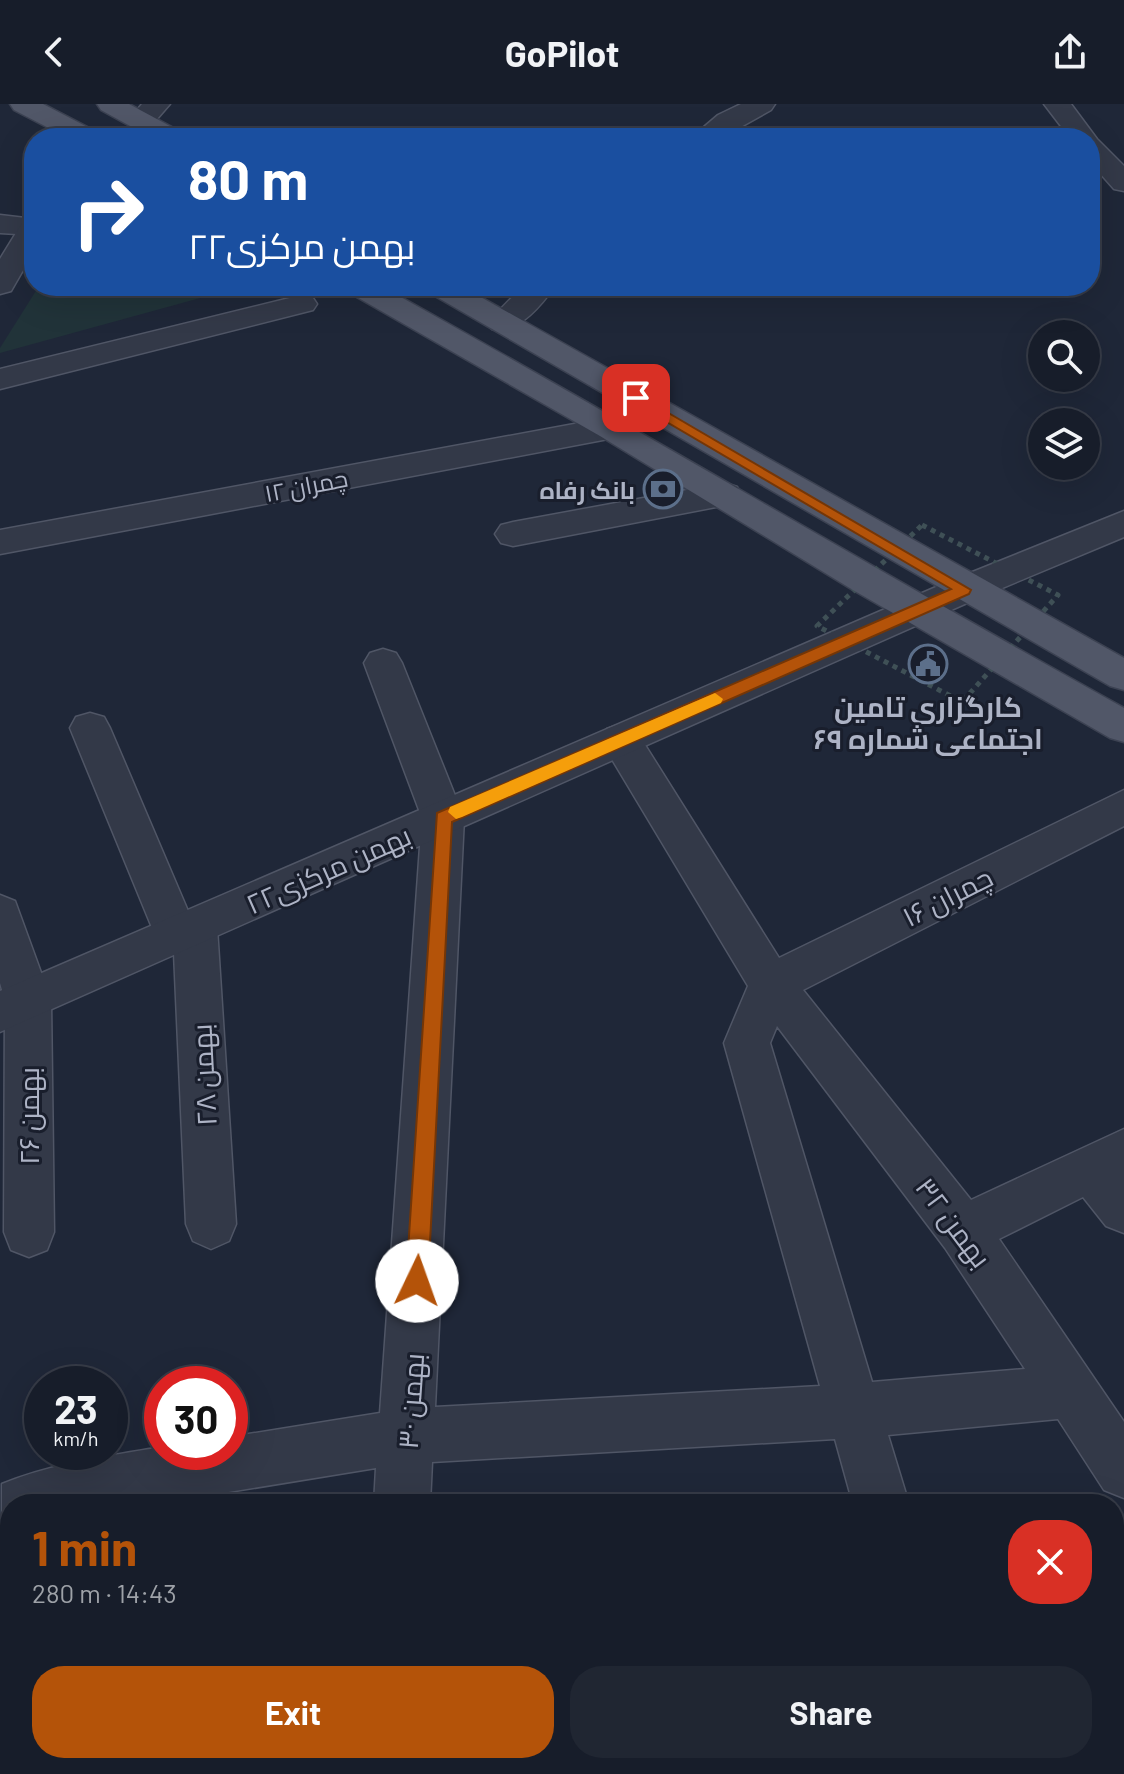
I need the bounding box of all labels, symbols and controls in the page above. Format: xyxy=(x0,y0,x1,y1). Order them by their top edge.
icon: back xyxy=(32,30,76,74)
icon: share xyxy=(1048,30,1092,74)
text: GoPilot xyxy=(505,31,619,74)
text: 80 m xyxy=(188,144,308,211)
icon: right xyxy=(56,160,160,264)
text: ۲۲بهمن مرکزی xyxy=(188,223,415,266)
map controls xyxy=(1028,320,1100,480)
button: search xyxy=(1028,320,1100,392)
pin xyxy=(602,364,670,432)
icon: arrive xyxy=(614,376,658,420)
button: layers xyxy=(1028,408,1100,480)
street label: چمران ۱۲ xyxy=(262,463,351,510)
bank icon: بانک رفاه xyxy=(642,468,684,510)
place label: بانک رفاه xyxy=(539,475,635,505)
public building icon: کارگزاری تامین اجتماعی شماره ۶۹ xyxy=(907,643,949,685)
place label: کارگزاری تامین اجتماعی شماره ۶۹ xyxy=(813,689,1043,756)
street label: ۲۲بهمن مرکزی xyxy=(240,817,416,921)
street label: چمران ۱۶ xyxy=(896,859,999,936)
street label: بهمن ۲۸ xyxy=(183,1023,224,1127)
street label: بهمن ۲۶ xyxy=(11,1067,46,1165)
street label: بهمن ۳۲ xyxy=(908,1170,999,1274)
position arrow xyxy=(375,1239,459,1323)
street label: بهمن ۳۰ xyxy=(390,1352,431,1450)
speed limit sign: 30 xyxy=(144,1366,248,1470)
text: 23 xyxy=(54,1384,98,1432)
text: km/h xyxy=(53,1426,99,1450)
text: 1 min xyxy=(32,1518,137,1576)
button: close xyxy=(1008,1520,1092,1604)
text: 280 m · 14:43 xyxy=(32,1577,177,1608)
button: Exit xyxy=(32,1666,554,1758)
button: Share xyxy=(570,1666,1092,1758)

